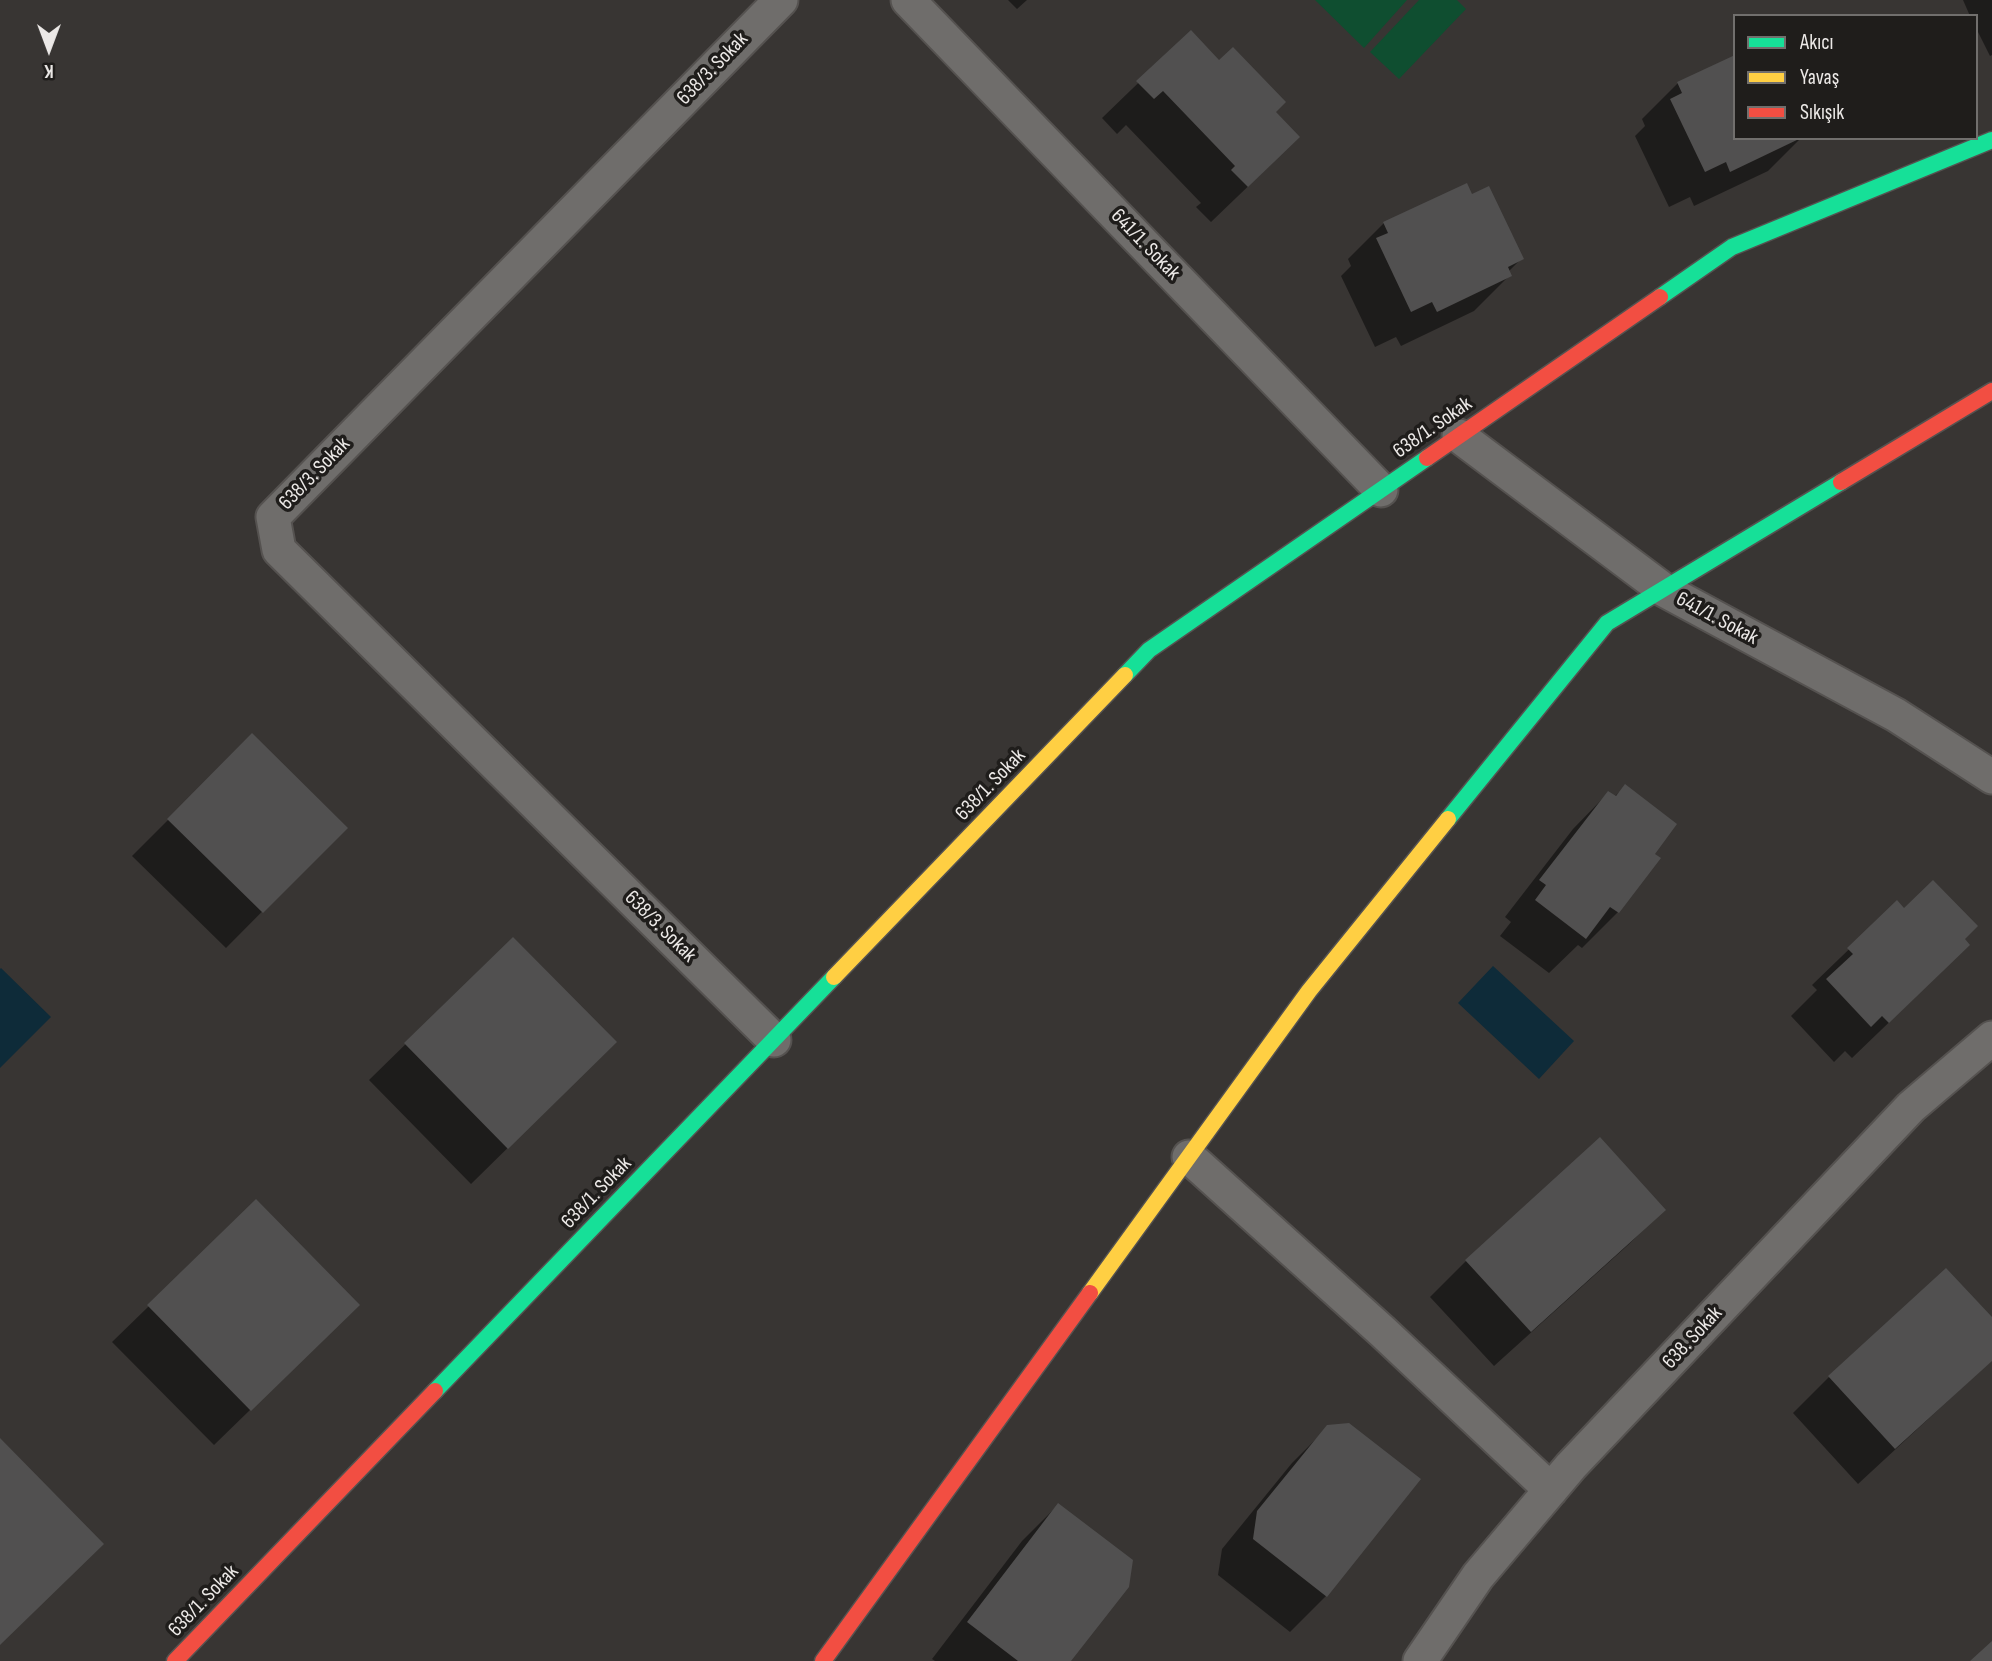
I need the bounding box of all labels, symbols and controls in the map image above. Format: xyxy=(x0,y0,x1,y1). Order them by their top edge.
north arrow xyxy=(14,14,84,84)
legend xyxy=(1733,14,1978,140)
street label: 638/3. Sokak xyxy=(672,27,754,111)
text: Akıcı xyxy=(1800,30,1833,55)
text: K xyxy=(44,59,54,82)
text: Yavaş xyxy=(1800,65,1839,90)
text: Sıkışık xyxy=(1800,100,1844,125)
street label: 641/1. Sokak xyxy=(1105,204,1185,286)
street label: 638/1. Sokak xyxy=(1389,392,1477,464)
street label: 638/3. Sokak xyxy=(274,432,356,516)
street label: 641/1. Sokak xyxy=(1672,587,1762,651)
street label: 638/1. Sokak xyxy=(951,744,1031,826)
street label: 638/3. Sokak xyxy=(619,886,701,968)
street label: 638/1. Sokak xyxy=(557,1152,637,1234)
street label: 638. Sokak xyxy=(1658,1302,1728,1374)
street label: 638/1. Sokak xyxy=(164,1560,244,1642)

